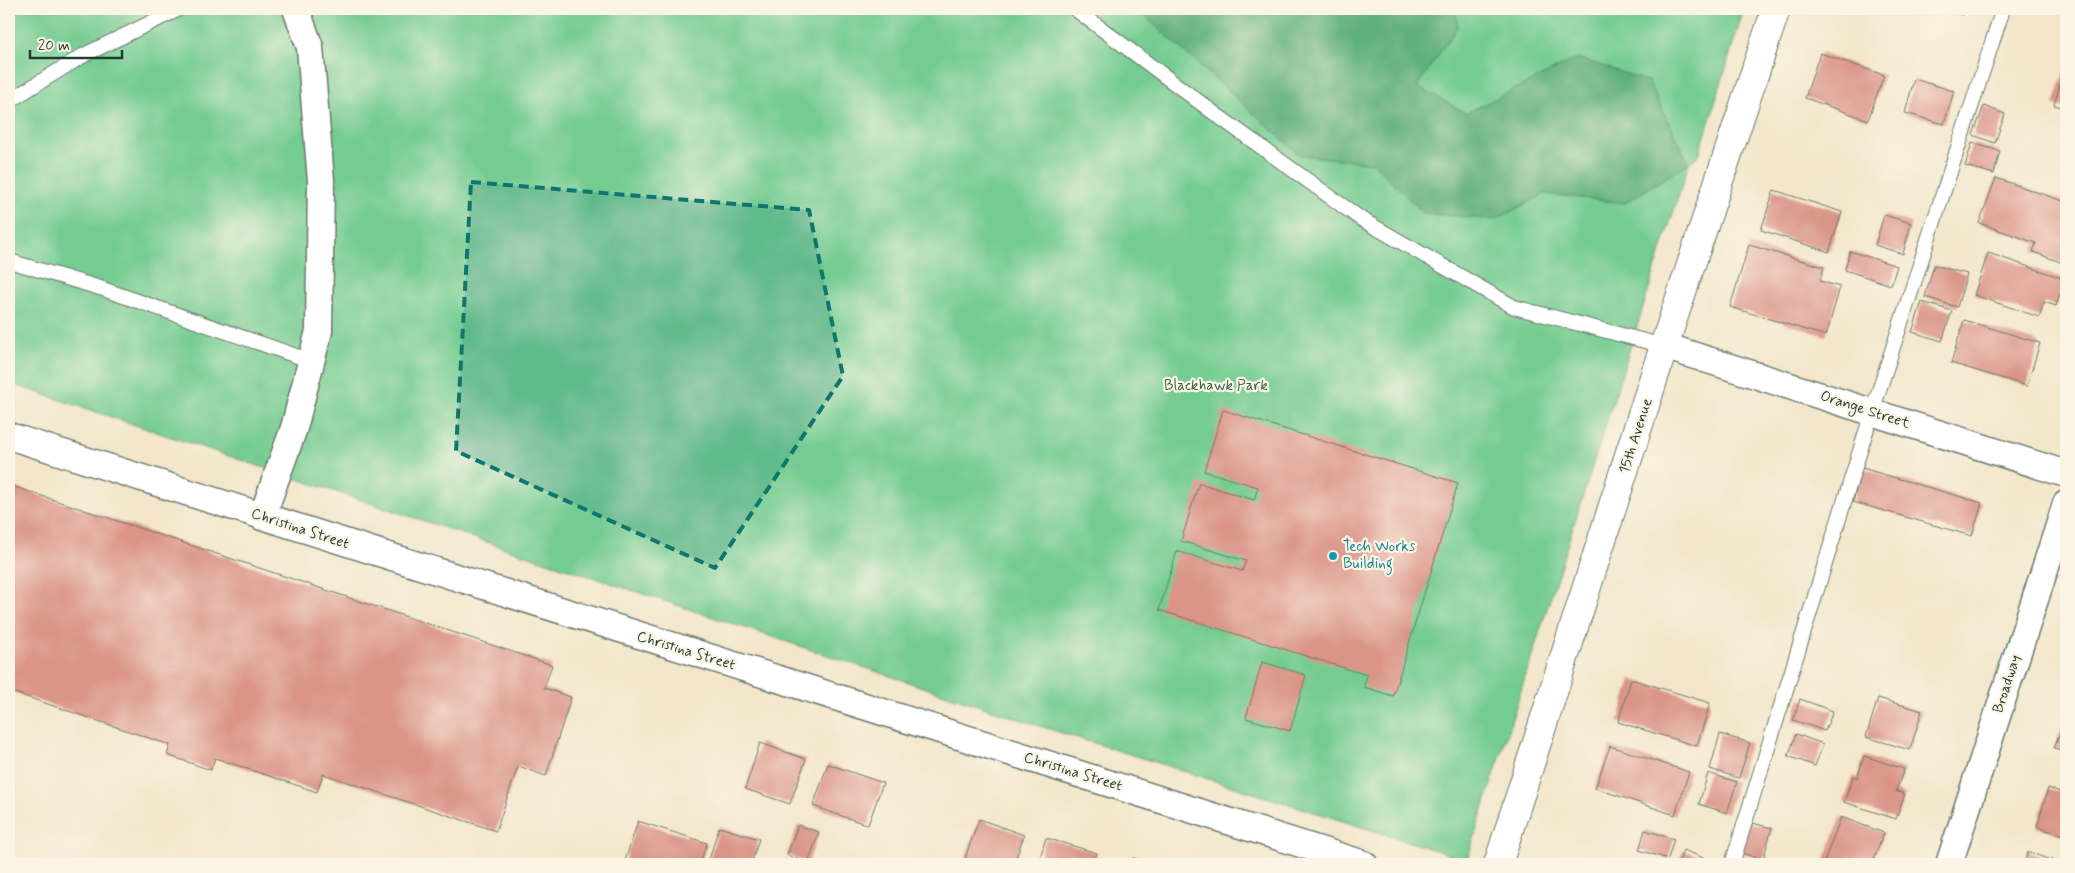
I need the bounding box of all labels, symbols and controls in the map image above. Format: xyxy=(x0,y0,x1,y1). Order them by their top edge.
scale bar xyxy=(30,28,122,60)
text: 20 m xyxy=(38,36,70,56)
park label: Blackhawk Park xyxy=(1164,376,1268,396)
street label: Orange Street xyxy=(1817,386,1913,435)
street label: 15th Avenue xyxy=(1614,396,1658,476)
street label: Christina Street xyxy=(248,504,352,554)
place label: Tech Works Building xyxy=(1343,537,1416,575)
marker: Tech Works Building xyxy=(1327,550,1339,562)
street label: Christina Street xyxy=(634,627,738,676)
street label: Broadway xyxy=(1988,652,2026,716)
street label: Christina Street xyxy=(1021,748,1125,797)

